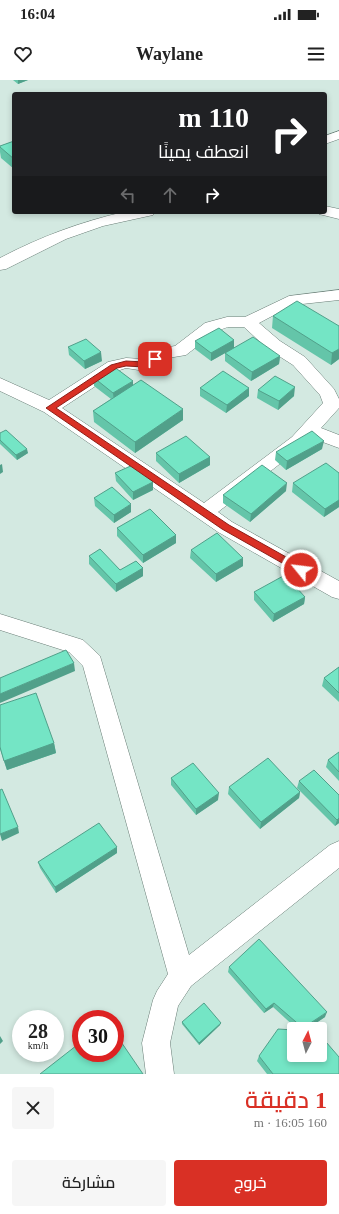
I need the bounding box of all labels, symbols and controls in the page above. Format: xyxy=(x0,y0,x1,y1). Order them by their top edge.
text: 16:04 xyxy=(20,6,55,22)
icon: heart xyxy=(12,43,34,65)
icon: menu xyxy=(305,43,327,65)
text: Waylane xyxy=(136,44,203,64)
text: 110 m xyxy=(178,102,249,133)
icon: right xyxy=(263,108,315,160)
text: انعطف يمينًا xyxy=(158,142,249,162)
icon: left xyxy=(117,184,139,206)
icon: ahead xyxy=(159,184,181,206)
icon: right xyxy=(201,184,223,206)
pin xyxy=(138,342,172,376)
icon: arrive xyxy=(144,348,166,370)
position arrow xyxy=(280,549,322,591)
speed limit sign: 30 xyxy=(72,1010,124,1062)
text: 28 xyxy=(28,1020,48,1042)
north arrow xyxy=(287,1022,327,1062)
map controls xyxy=(287,1022,327,1062)
text: km/h xyxy=(28,1040,48,1051)
button: close xyxy=(12,1087,54,1129)
text: 1 دقيقة xyxy=(245,1087,327,1113)
text: 160 m · 16:05 xyxy=(254,1115,327,1130)
button: مشاركة xyxy=(12,1160,166,1206)
button: خروج xyxy=(174,1160,327,1206)

